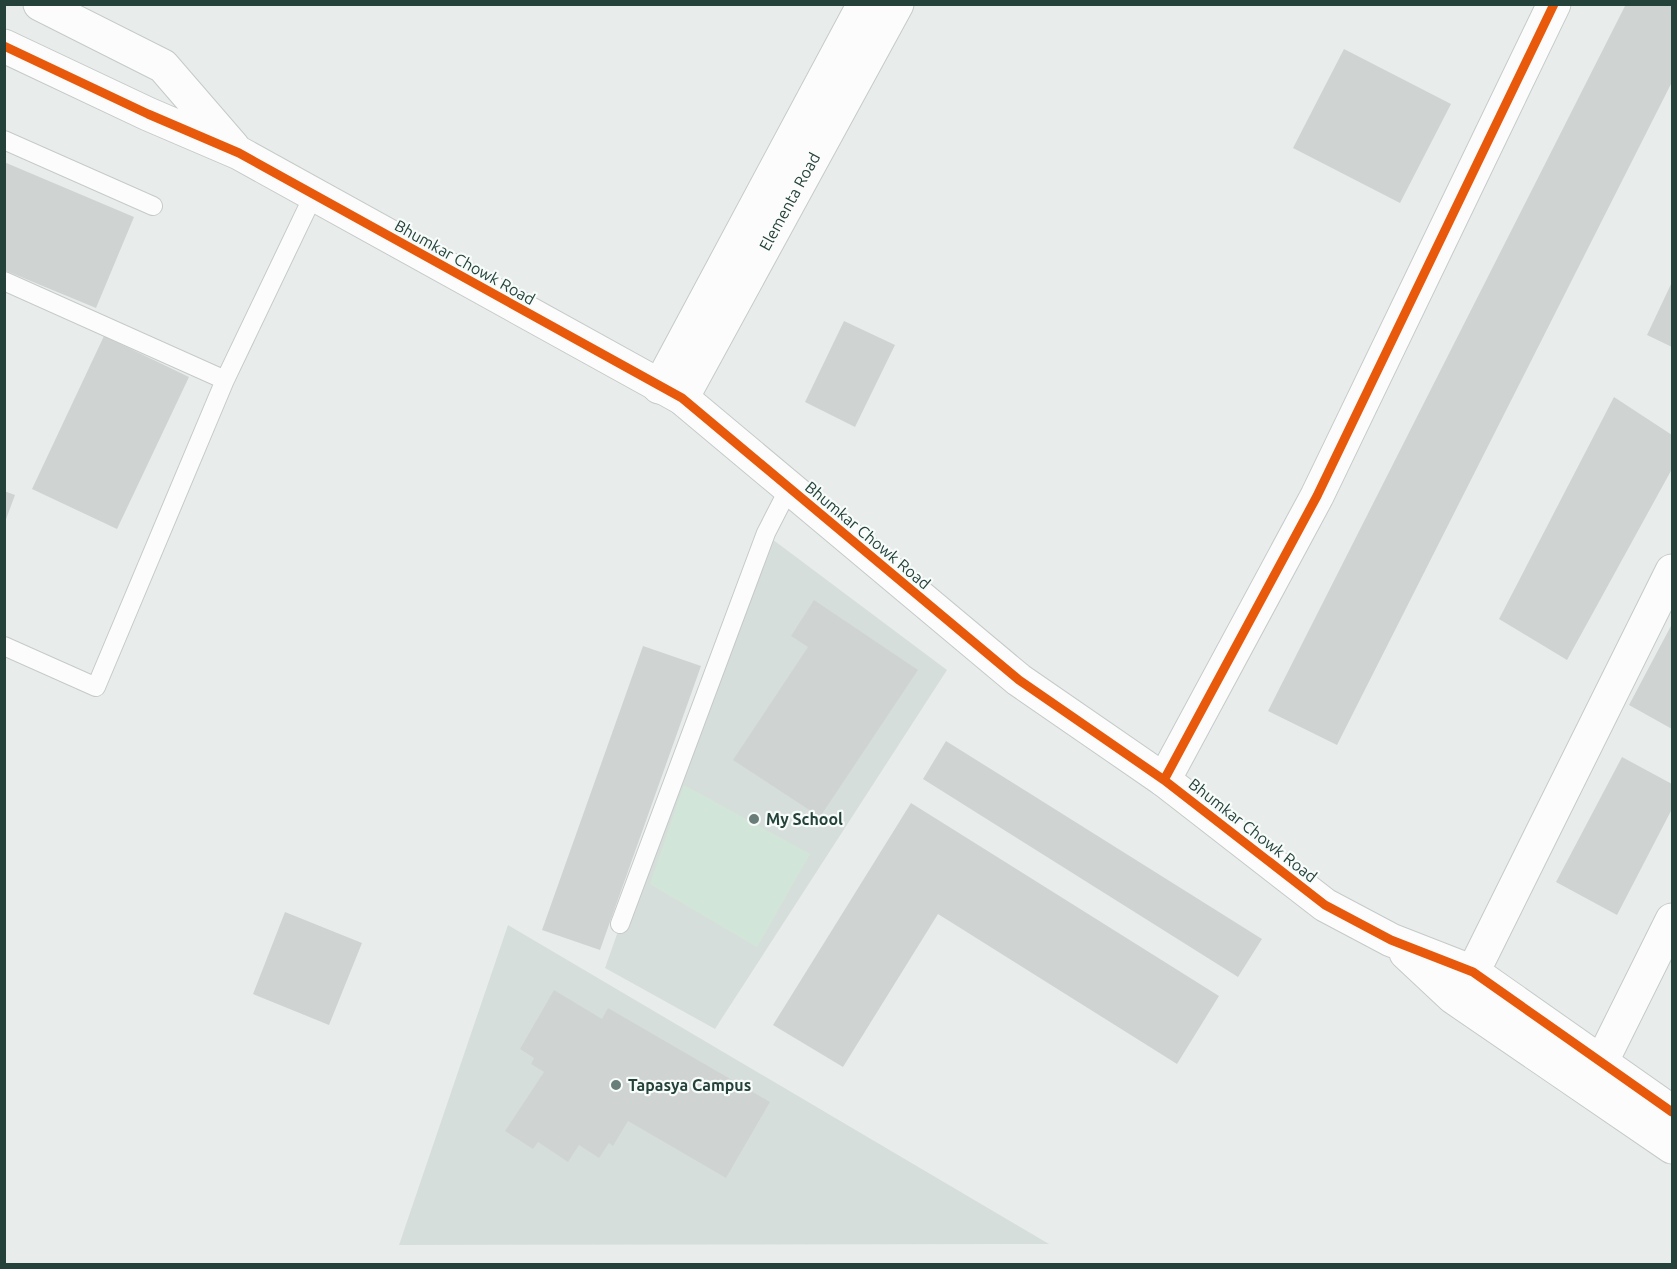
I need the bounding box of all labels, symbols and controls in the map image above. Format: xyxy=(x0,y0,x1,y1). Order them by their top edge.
street label: Elementa Road xyxy=(755,149,823,253)
street label: Bhumkar Chowk Road xyxy=(392,216,538,308)
street label: Bhumkar Chowk Road xyxy=(802,477,934,593)
street label: Bhumkar Chowk Road xyxy=(1185,774,1321,886)
place label: My School xyxy=(766,810,843,828)
marker: My School xyxy=(747,812,761,826)
place label: Tapasya Campus xyxy=(628,1076,751,1094)
marker: Tapasya Campus xyxy=(609,1078,623,1092)

